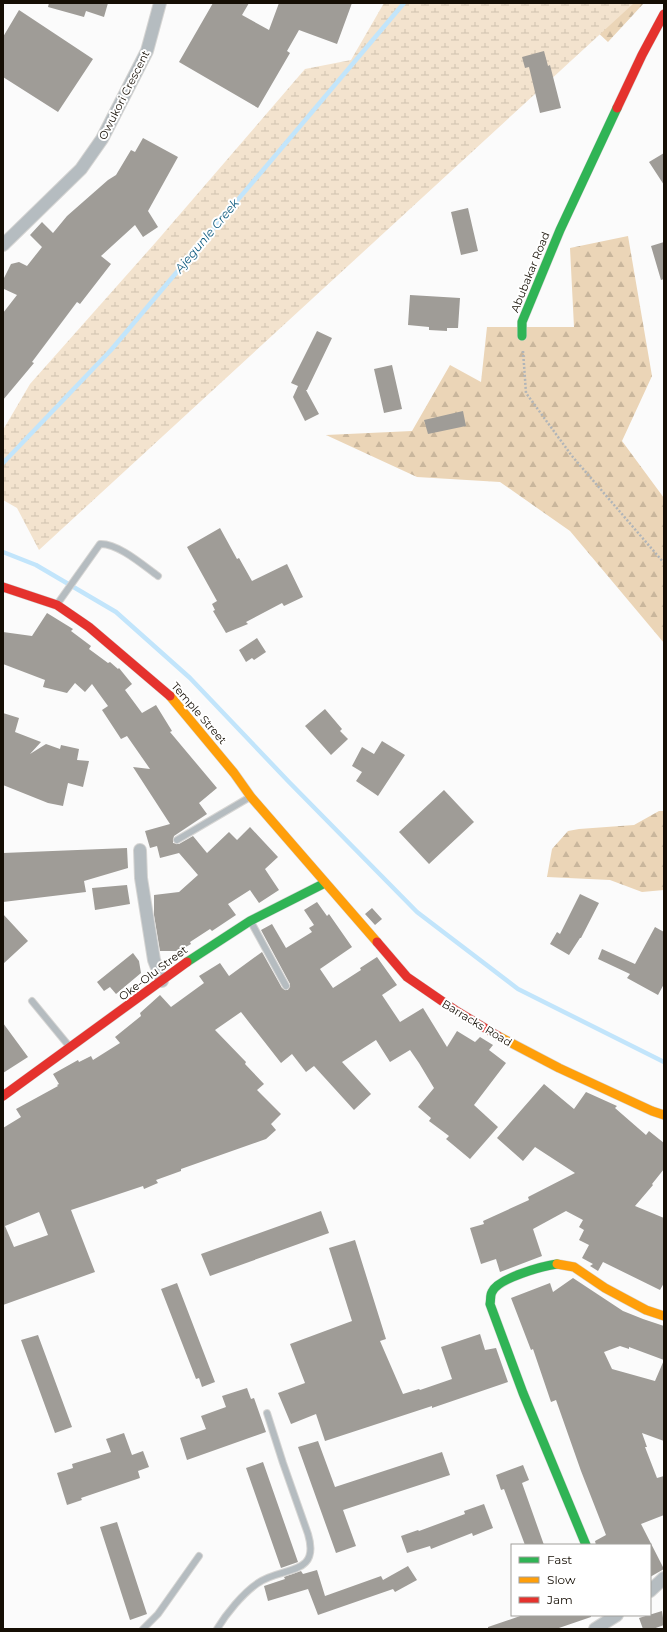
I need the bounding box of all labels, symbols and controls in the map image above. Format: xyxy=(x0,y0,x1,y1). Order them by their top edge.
street label: Owukori Crescent xyxy=(95,48,153,142)
water label: Ajegunle Creek xyxy=(171,195,243,277)
street label: Abubakar Road xyxy=(507,230,553,314)
street label: Temple Street xyxy=(168,679,230,747)
street label: Oke-Olu Street xyxy=(116,942,191,1003)
street label: Barracks Road xyxy=(439,997,515,1049)
legend xyxy=(511,1544,651,1616)
text: Fast xyxy=(547,1552,572,1567)
text: Slow xyxy=(547,1572,576,1587)
text: Jam xyxy=(546,1592,573,1607)

